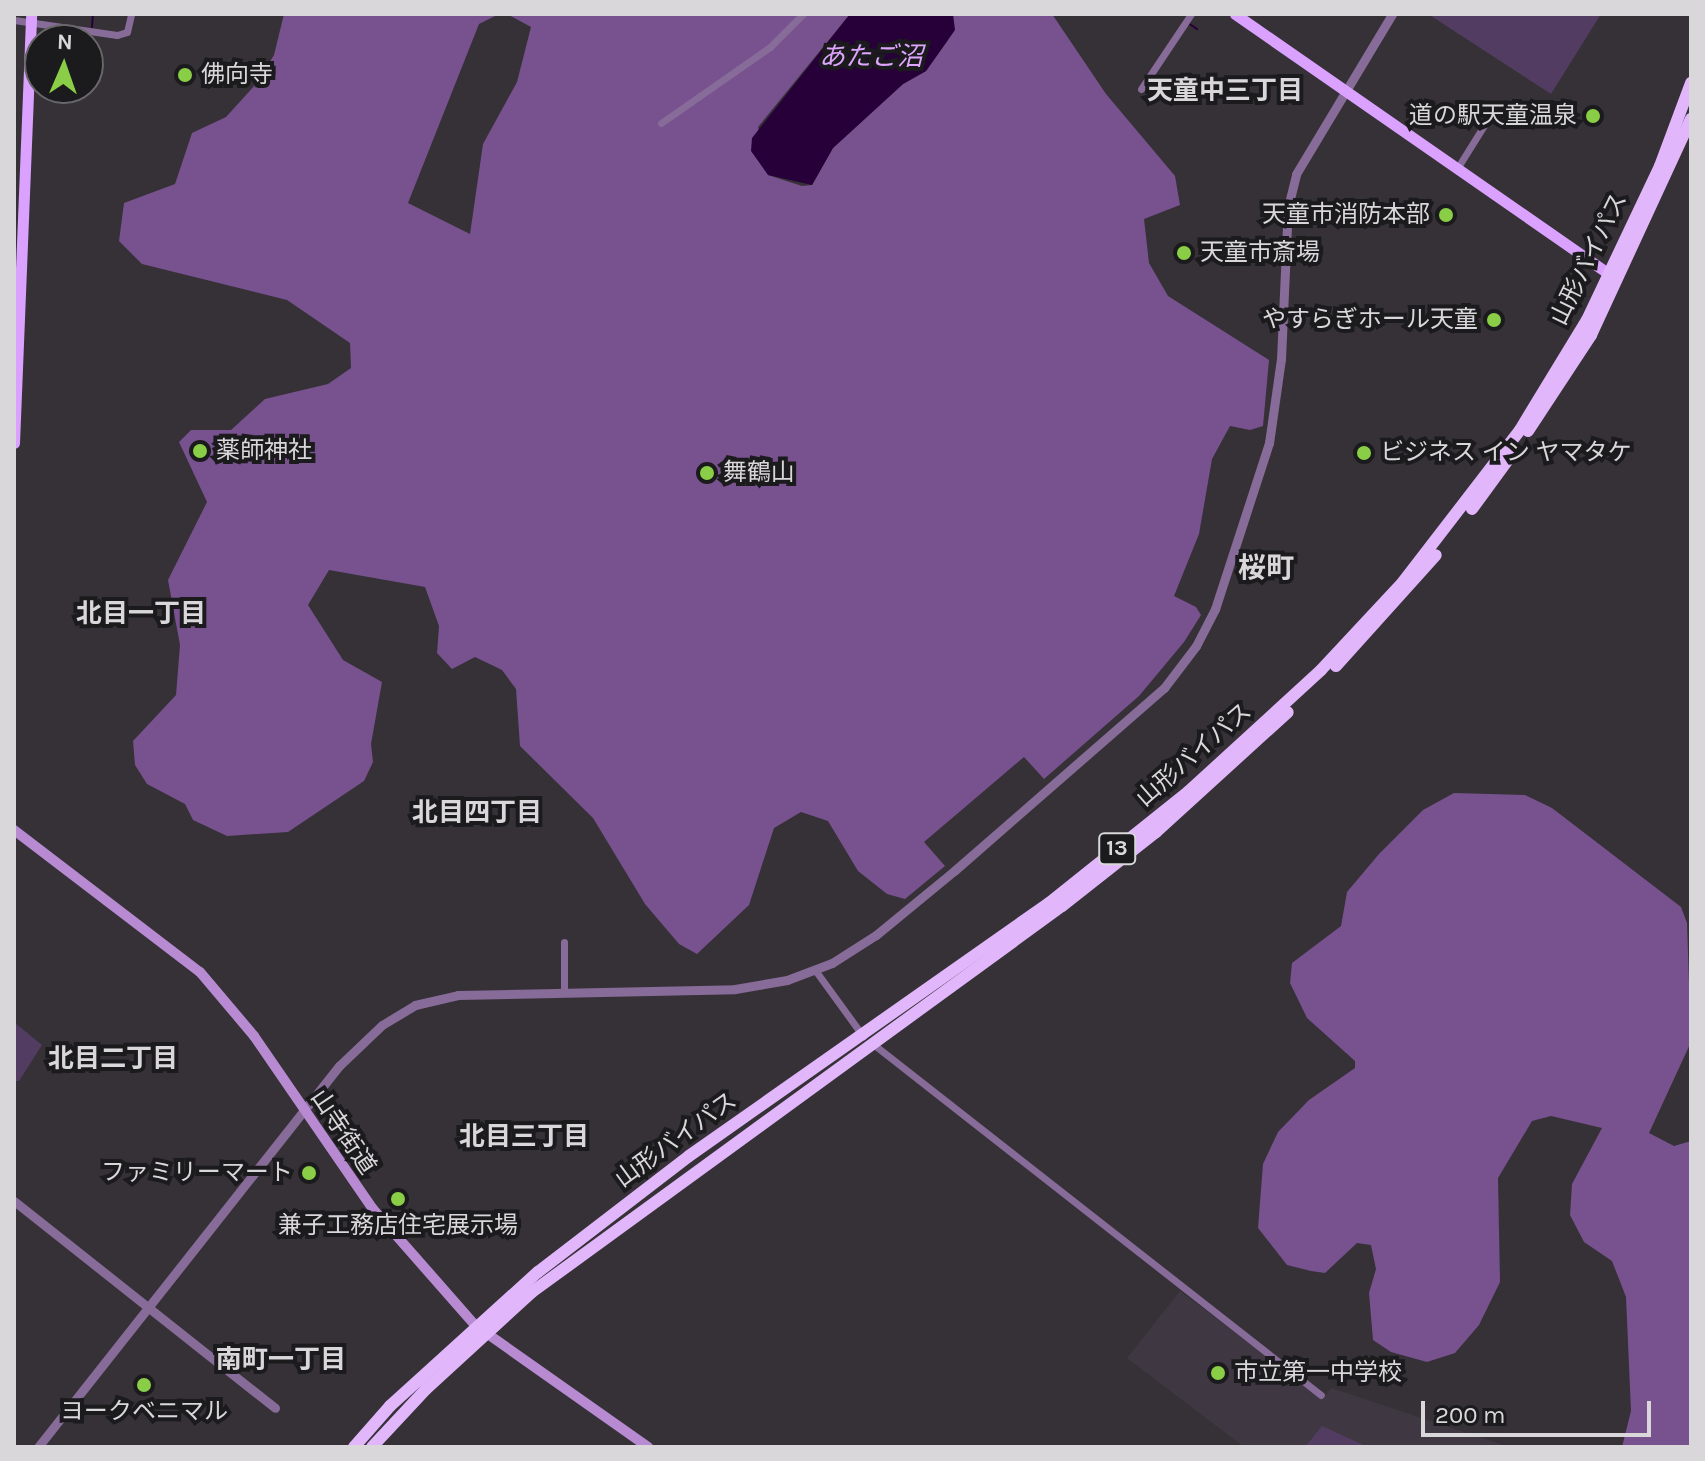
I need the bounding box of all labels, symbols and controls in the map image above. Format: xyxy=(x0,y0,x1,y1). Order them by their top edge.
north arrow xyxy=(24,24,104,104)
text: N xyxy=(56,29,73,55)
water label: あたご沼 xyxy=(819,41,923,73)
place label: 佛向寺 xyxy=(201,61,273,89)
marker: 佛向寺 xyxy=(176,66,194,84)
district label: 天童中三丁目 xyxy=(1147,75,1303,107)
place label: 道の駅天童温泉 xyxy=(1409,102,1577,130)
marker: 道の駅天童温泉 xyxy=(1584,107,1602,125)
street label: 山形バイパス xyxy=(1544,188,1634,330)
place label: 天童市消防本部 xyxy=(1262,201,1430,229)
marker: 天童市消防本部 xyxy=(1437,206,1455,224)
place label: 天童市斎場 xyxy=(1200,239,1320,267)
marker: 天童市斎場 xyxy=(1175,244,1193,262)
place label: やすらぎホール天童 xyxy=(1262,306,1478,334)
marker: やすらぎホール天童 xyxy=(1485,311,1503,329)
place label: 薬師神社 xyxy=(216,437,312,465)
place label: ビジネス イン ヤマタケ xyxy=(1380,439,1631,467)
marker: 薬師神社 xyxy=(191,442,209,460)
marker: ビジネス イン ヤマタケ xyxy=(1355,444,1373,462)
place label: 舞鶴山 xyxy=(723,459,795,487)
marker: 舞鶴山 xyxy=(698,464,716,482)
district label: 桜町 xyxy=(1238,551,1294,585)
district label: 北目一丁目 xyxy=(76,598,206,630)
street label: 山形バイパス xyxy=(1130,697,1258,813)
district label: 北目四丁目 xyxy=(412,797,542,829)
road number: 13 xyxy=(1097,831,1137,867)
district label: 北目二丁目 xyxy=(48,1043,178,1075)
street label: 山寺街道 xyxy=(304,1084,382,1180)
street label: 山形バイパス xyxy=(609,1086,743,1194)
district label: 北目三丁目 xyxy=(459,1121,589,1153)
place label: ファミリーマート xyxy=(101,1159,293,1187)
marker: ファミリーマート xyxy=(300,1164,318,1182)
marker: 兼子工務店住宅展示場 xyxy=(389,1190,407,1208)
place label: 兼子工務店住宅展示場 xyxy=(278,1212,518,1240)
district label: 南町一丁目 xyxy=(216,1344,346,1376)
place label: 市立第一中学校 xyxy=(1234,1359,1402,1387)
marker: 市立第一中学校 xyxy=(1209,1364,1227,1382)
marker: ヨークベニマル xyxy=(135,1376,153,1394)
scale bar xyxy=(1425,1385,1655,1435)
place label: ヨークベニマル xyxy=(60,1398,228,1426)
text: 200 m xyxy=(1435,1401,1506,1429)

